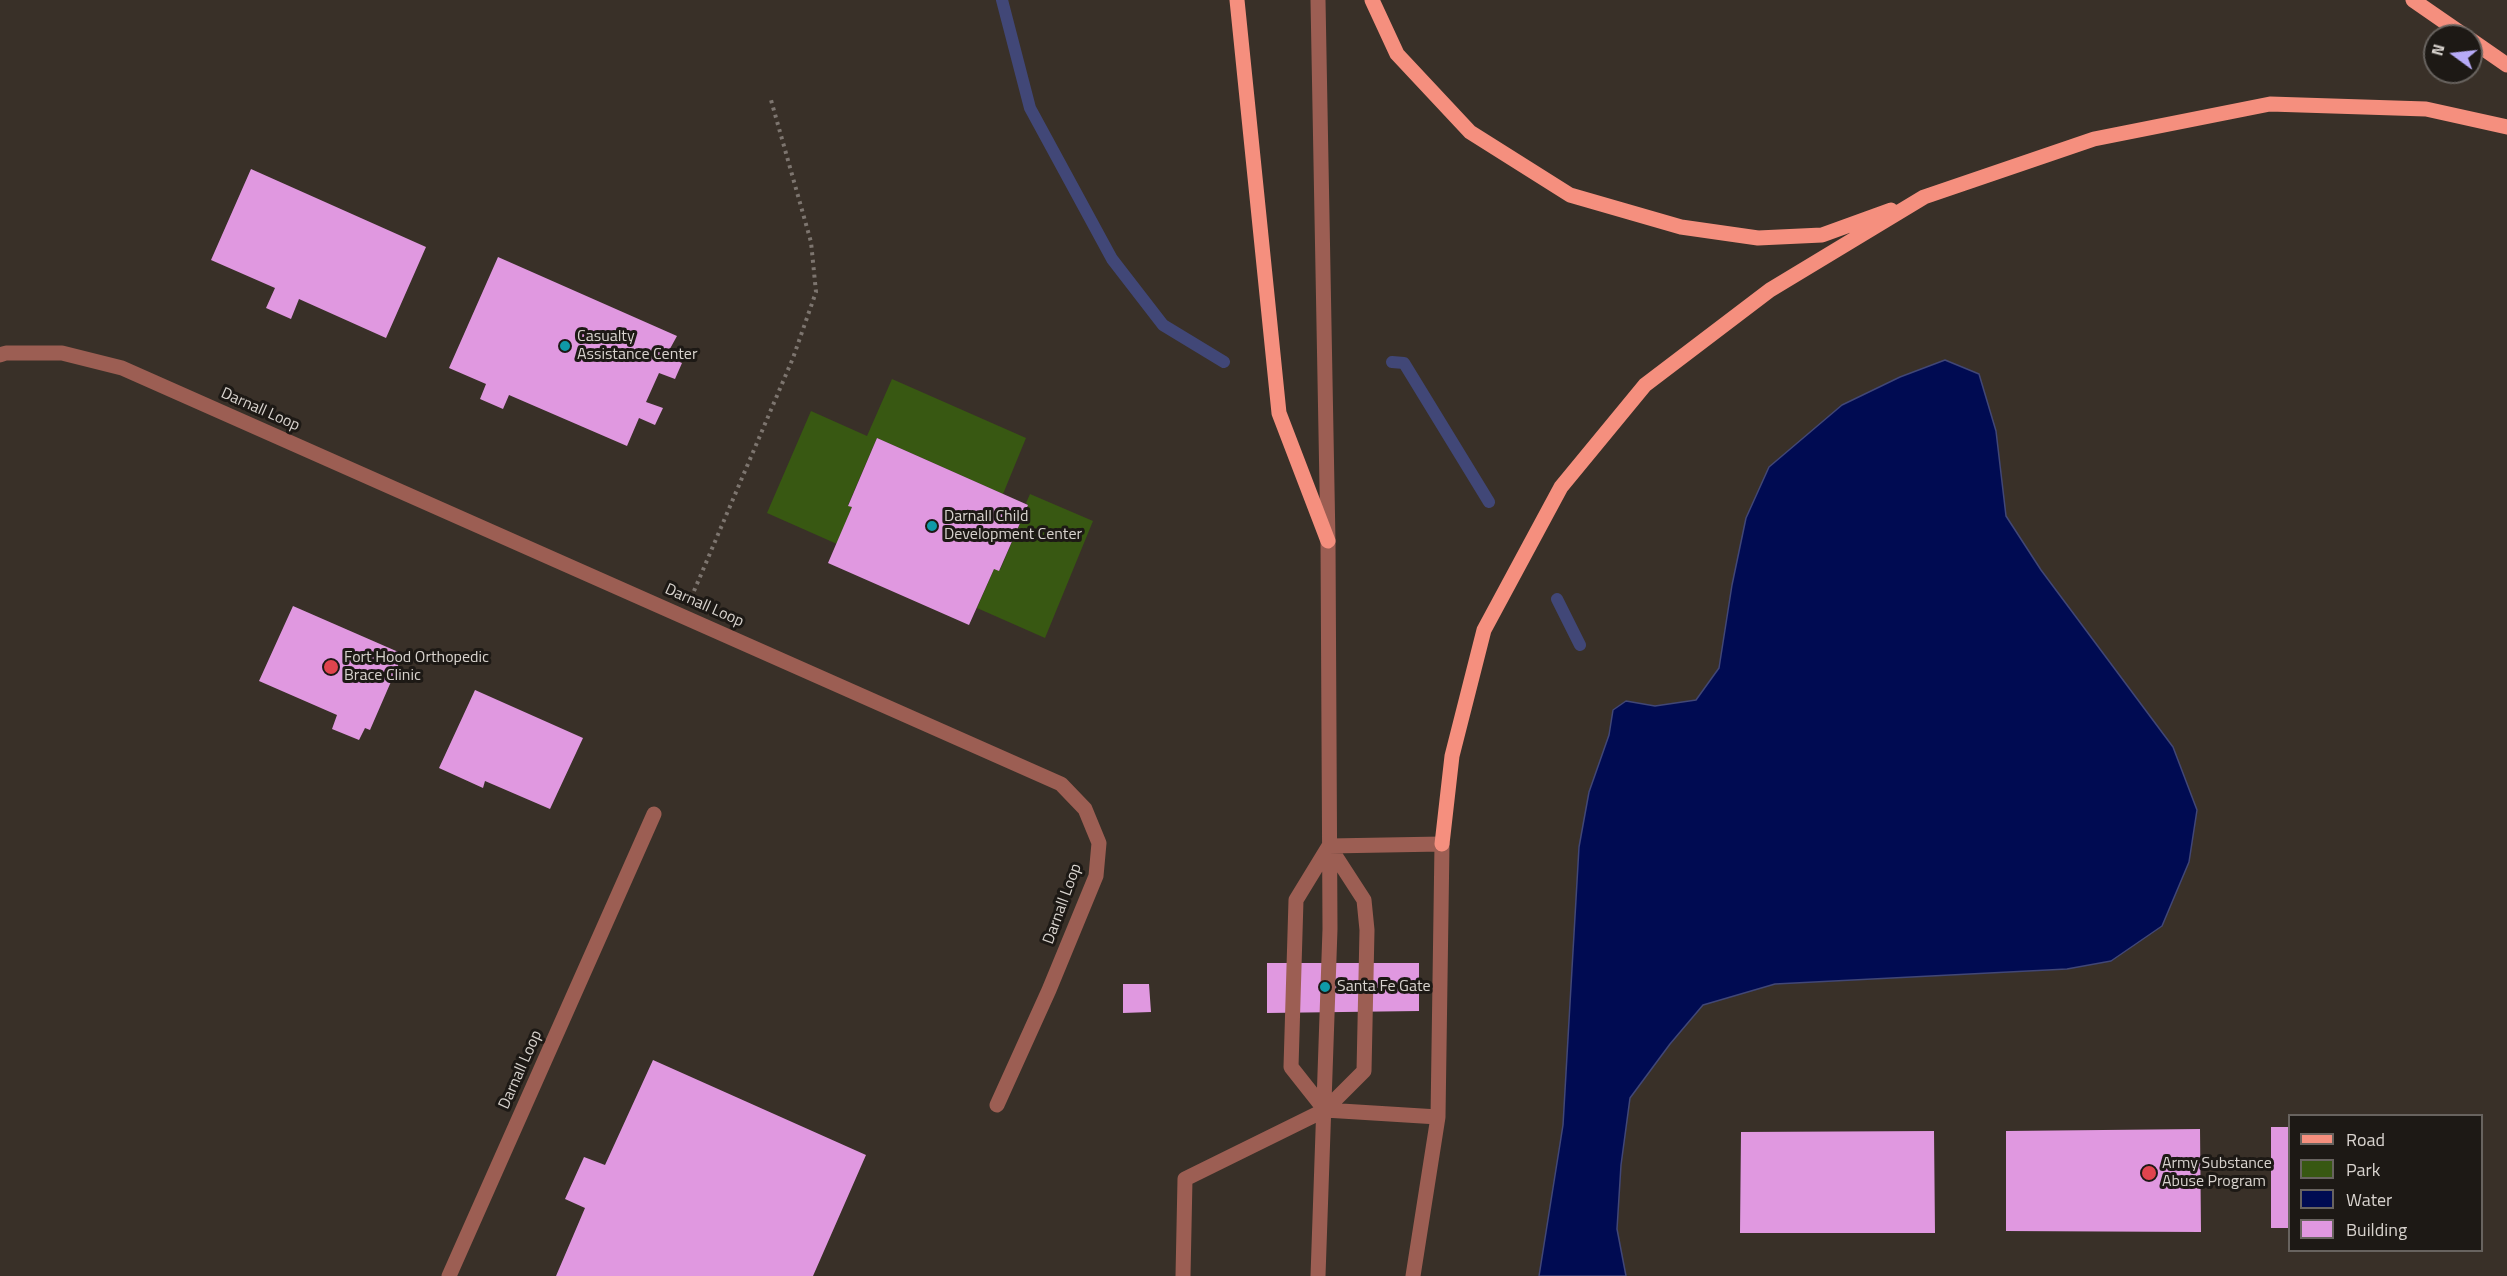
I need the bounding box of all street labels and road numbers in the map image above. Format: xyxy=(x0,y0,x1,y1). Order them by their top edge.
street label: Darnall Loop xyxy=(218,384,302,436)
street label: Darnall Loop xyxy=(662,580,746,632)
street label: Darnall Loop xyxy=(1040,861,1086,947)
street label: Darnall Loop xyxy=(495,1028,547,1112)

